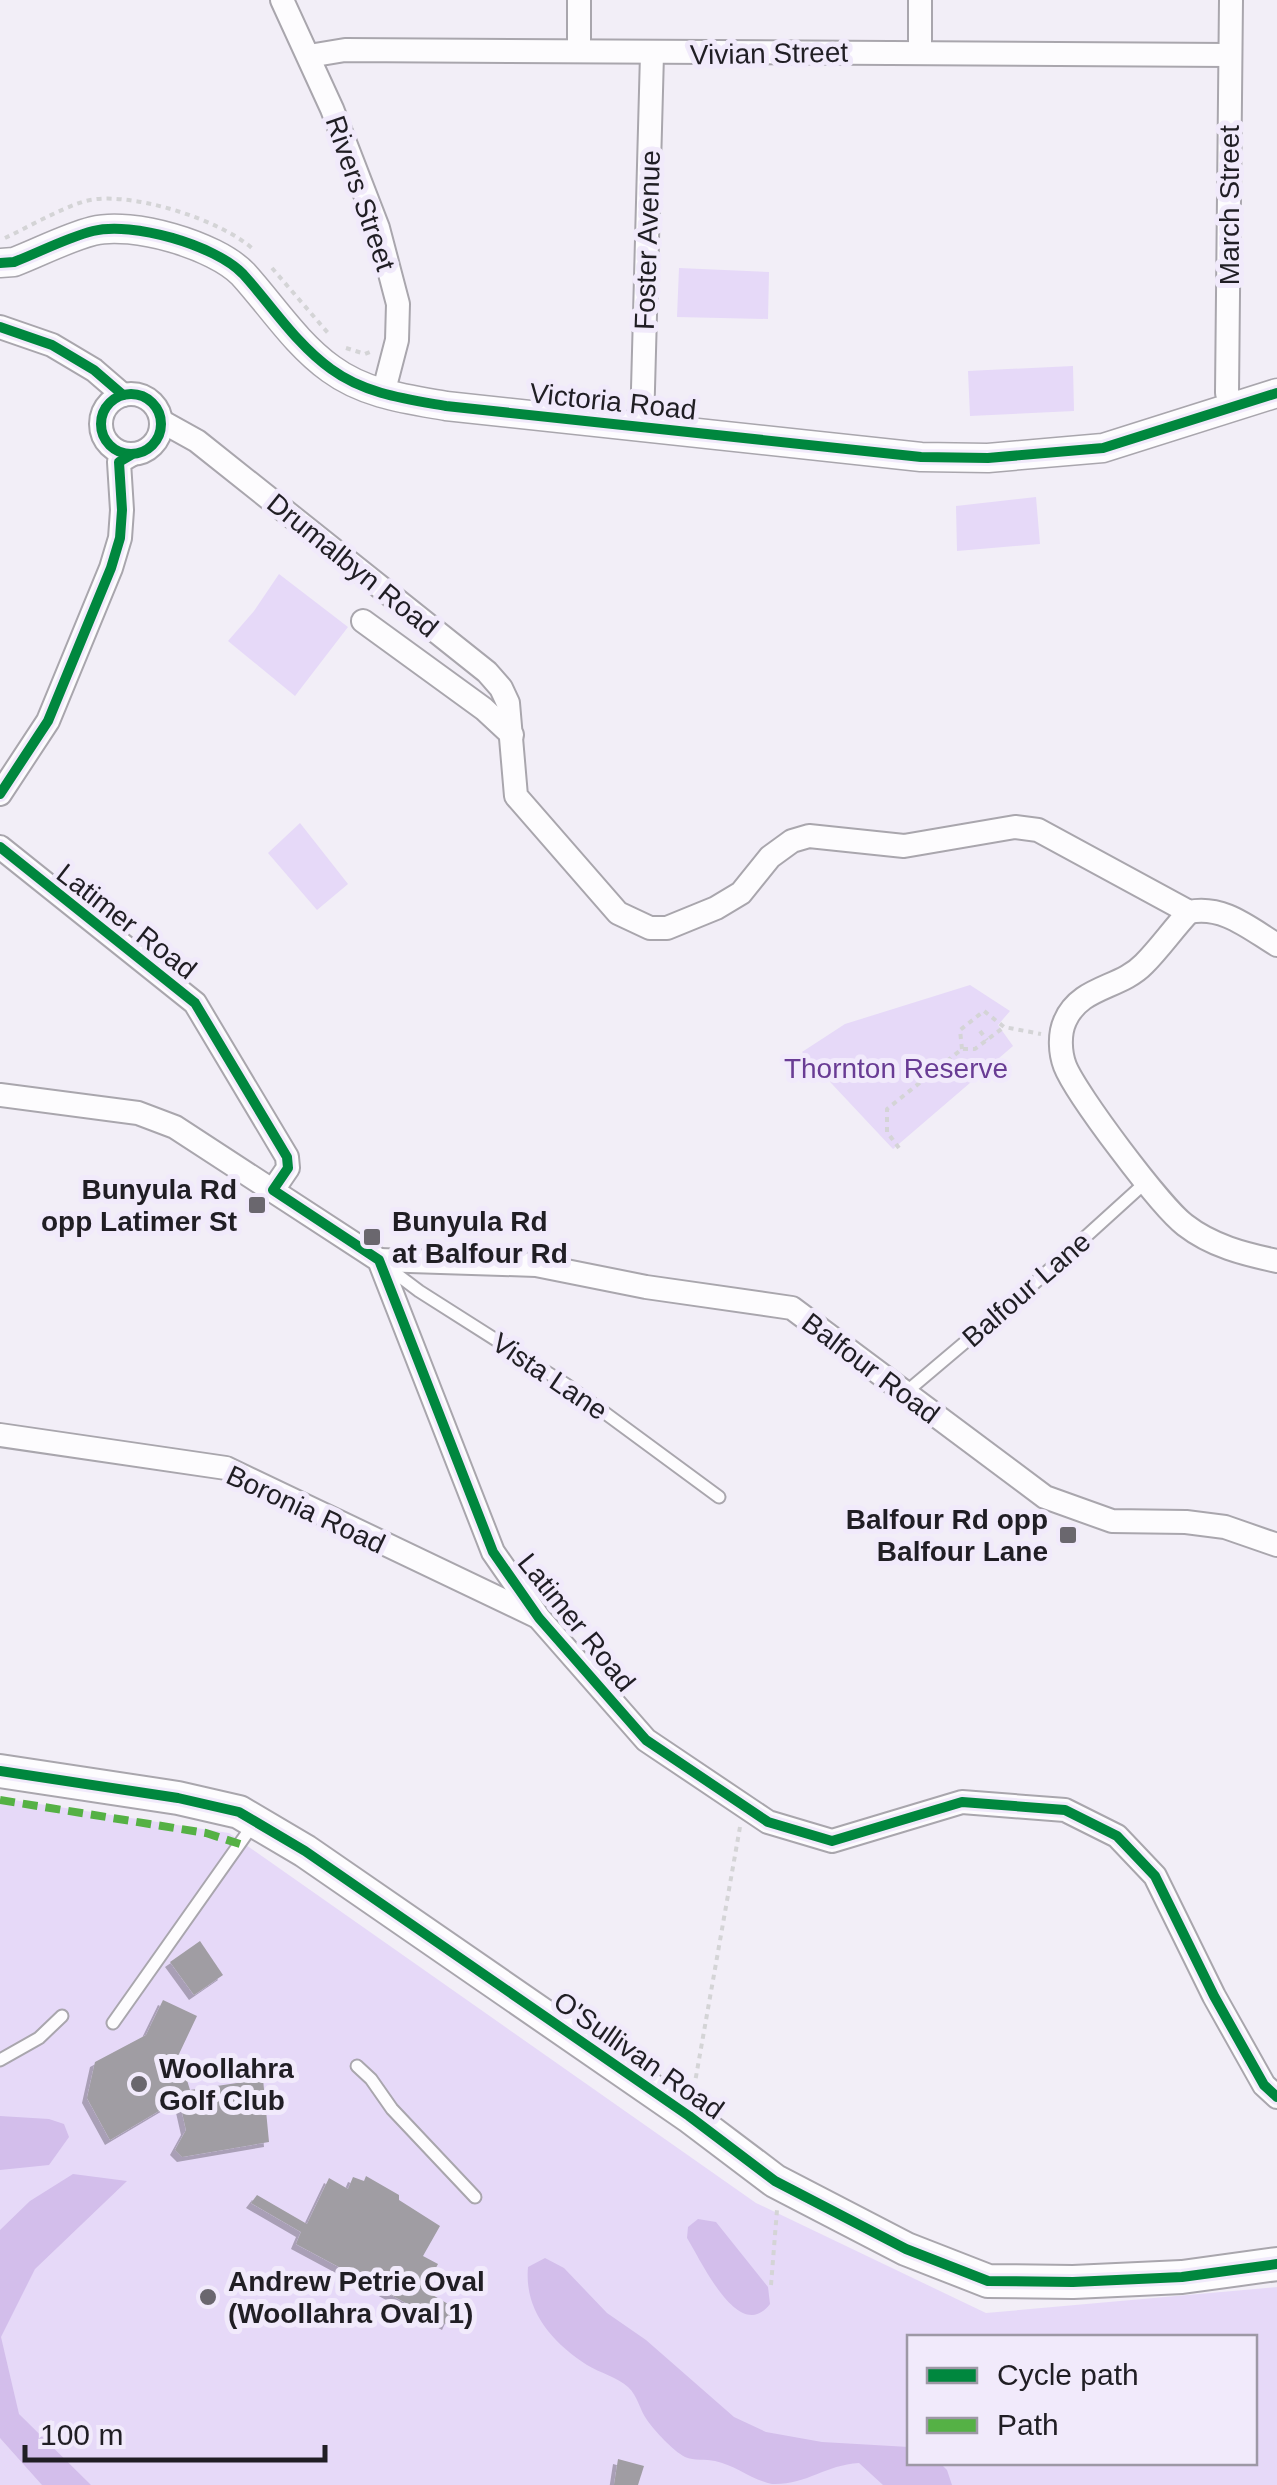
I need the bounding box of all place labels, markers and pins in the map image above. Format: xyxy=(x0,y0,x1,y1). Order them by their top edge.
place label: Bunyula Rd opp Latimer St xyxy=(41,1174,237,1237)
marker: Bunyula Rd opp Latimer St xyxy=(246,1194,268,1216)
place label: Bunyula Rd at Balfour Rd xyxy=(392,1206,568,1269)
marker: Bunyula Rd at Balfour Rd xyxy=(361,1226,383,1248)
place label: Balfour Rd opp Balfour Lane xyxy=(846,1504,1048,1567)
marker: Balfour Rd opp Balfour Lane xyxy=(1057,1524,1079,1546)
place label: Woollahra Golf Club xyxy=(159,2053,294,2116)
marker: Woollahra Golf Club xyxy=(128,2073,150,2095)
place label: Andrew Petrie Oval (Woollahra Oval 1) xyxy=(228,2266,485,2329)
marker: Andrew Petrie Oval (Woollahra Oval 1) xyxy=(197,2286,219,2308)

